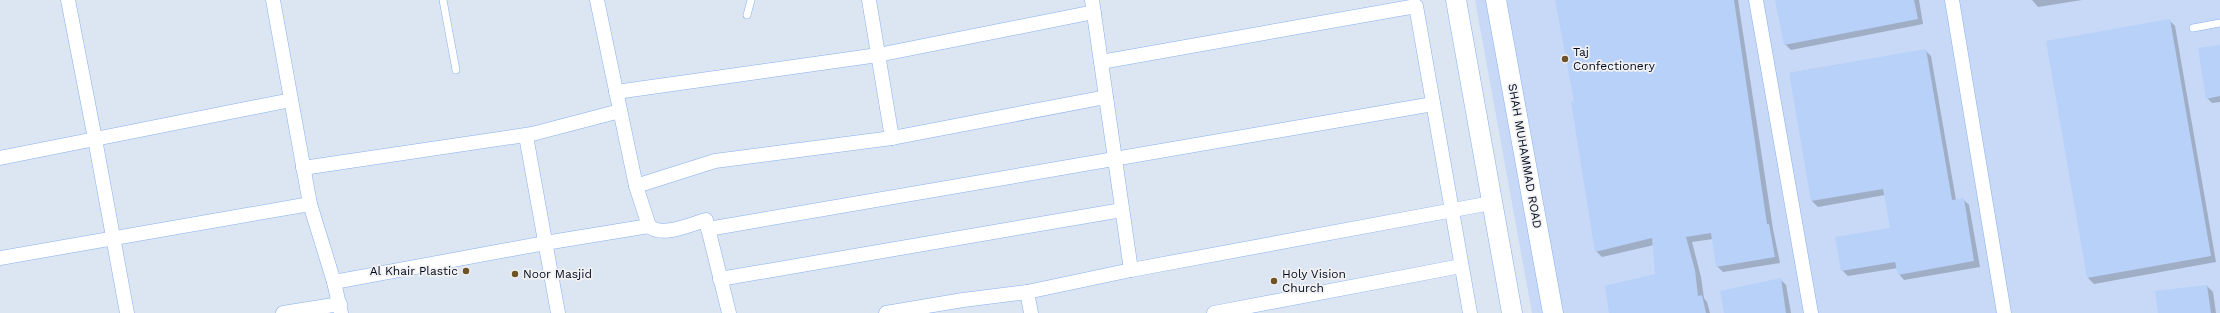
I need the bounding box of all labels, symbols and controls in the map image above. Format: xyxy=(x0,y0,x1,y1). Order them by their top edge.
place label: Taj Confectionery xyxy=(1573,45,1656,73)
marker: Taj Confectionery xyxy=(1560,54,1570,64)
street label: SHAH MUHAMMAD ROAD xyxy=(1505,82,1545,230)
place label: Al Khair Plastic xyxy=(370,264,458,278)
marker: Al Khair Plastic xyxy=(461,266,471,276)
place label: Noor Masjid xyxy=(523,267,592,281)
place label: Holy Vision Church xyxy=(1282,267,1346,295)
marker: Noor Masjid xyxy=(510,269,520,279)
marker: Holy Vision Church xyxy=(1269,276,1279,286)

